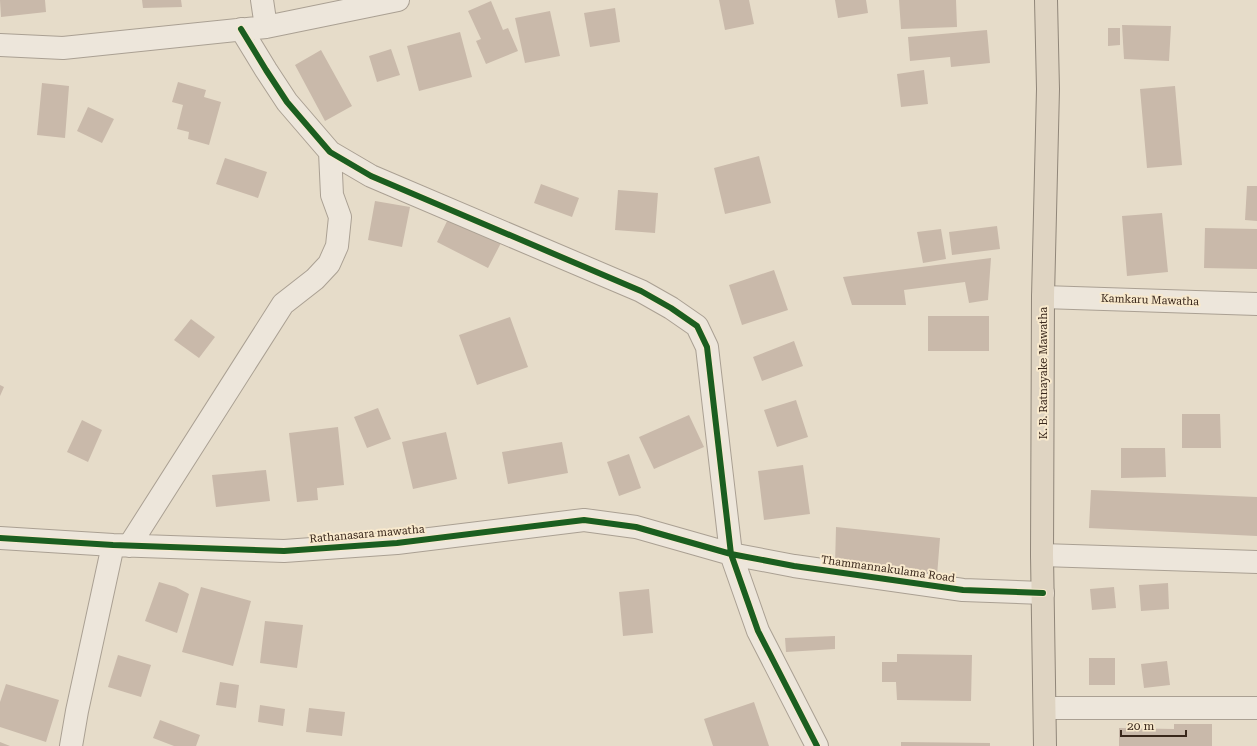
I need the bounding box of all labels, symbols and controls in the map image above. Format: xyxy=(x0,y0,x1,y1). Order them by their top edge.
street label: Kamkaru Mawatha xyxy=(1101,292,1199,308)
street label: K. B. Ratnayake Mawatha xyxy=(1037,307,1050,439)
street label: Rathanasara mawatha xyxy=(309,522,425,546)
street label: Thammannakulama Road xyxy=(820,553,956,585)
scale bar xyxy=(1121,712,1186,738)
text: 20 m xyxy=(1127,719,1154,733)

